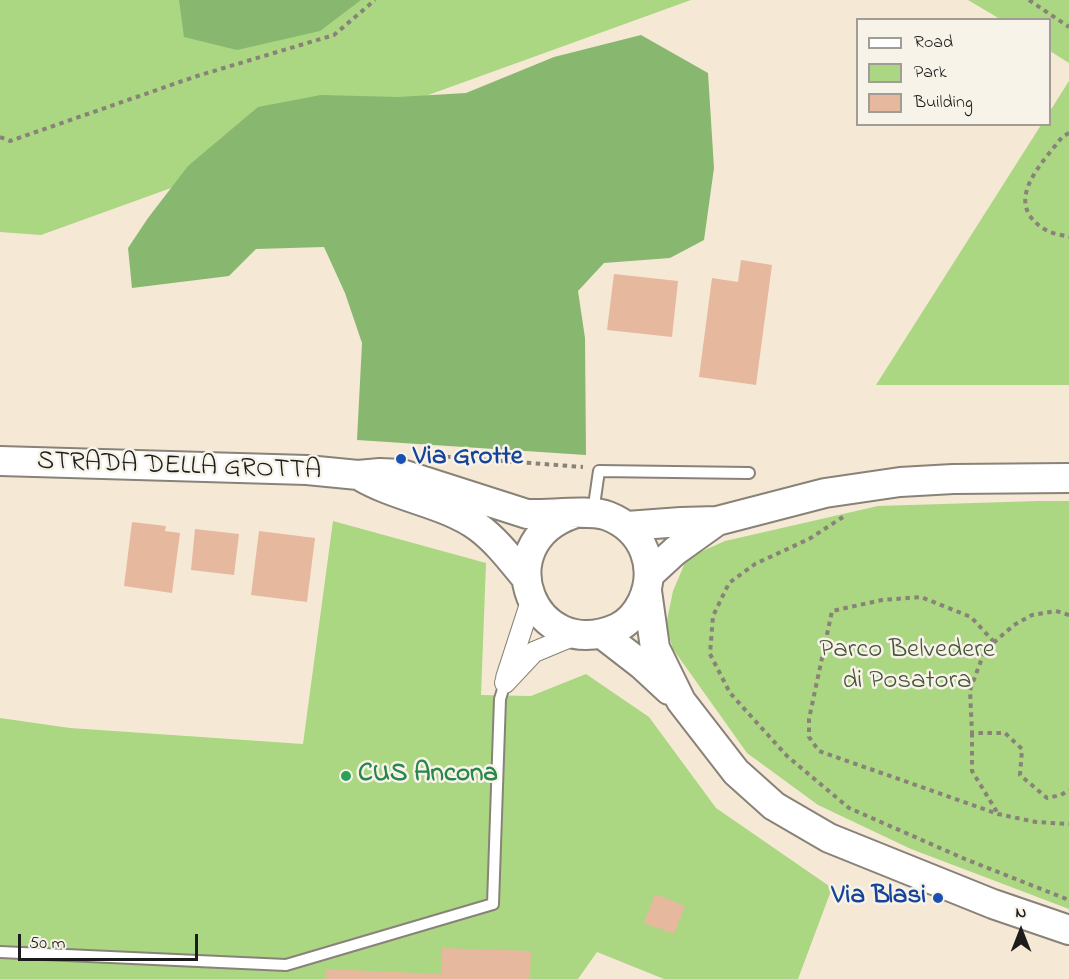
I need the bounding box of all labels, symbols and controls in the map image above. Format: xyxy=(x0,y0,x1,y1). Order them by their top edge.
legend xyxy=(856,18,1051,126)
text: Road xyxy=(914,30,953,56)
text: Park xyxy=(914,60,947,86)
text: Building xyxy=(914,90,973,116)
place label: Via Grotte xyxy=(413,443,523,475)
street label: STRADA DELLA GROTTA xyxy=(36,447,322,489)
marker: Via Grotte xyxy=(394,452,408,466)
park label: Parco Belvedere di Posatora xyxy=(819,636,995,699)
place label: CUS Ancona xyxy=(358,760,498,792)
marker: CUS Ancona xyxy=(339,769,353,783)
place label: Via Blasi xyxy=(832,882,926,914)
marker: Via Blasi xyxy=(931,891,945,905)
north arrow xyxy=(991,901,1051,961)
text: N xyxy=(1016,901,1026,925)
scale bar xyxy=(21,922,201,960)
text: 50 m xyxy=(29,931,66,957)

